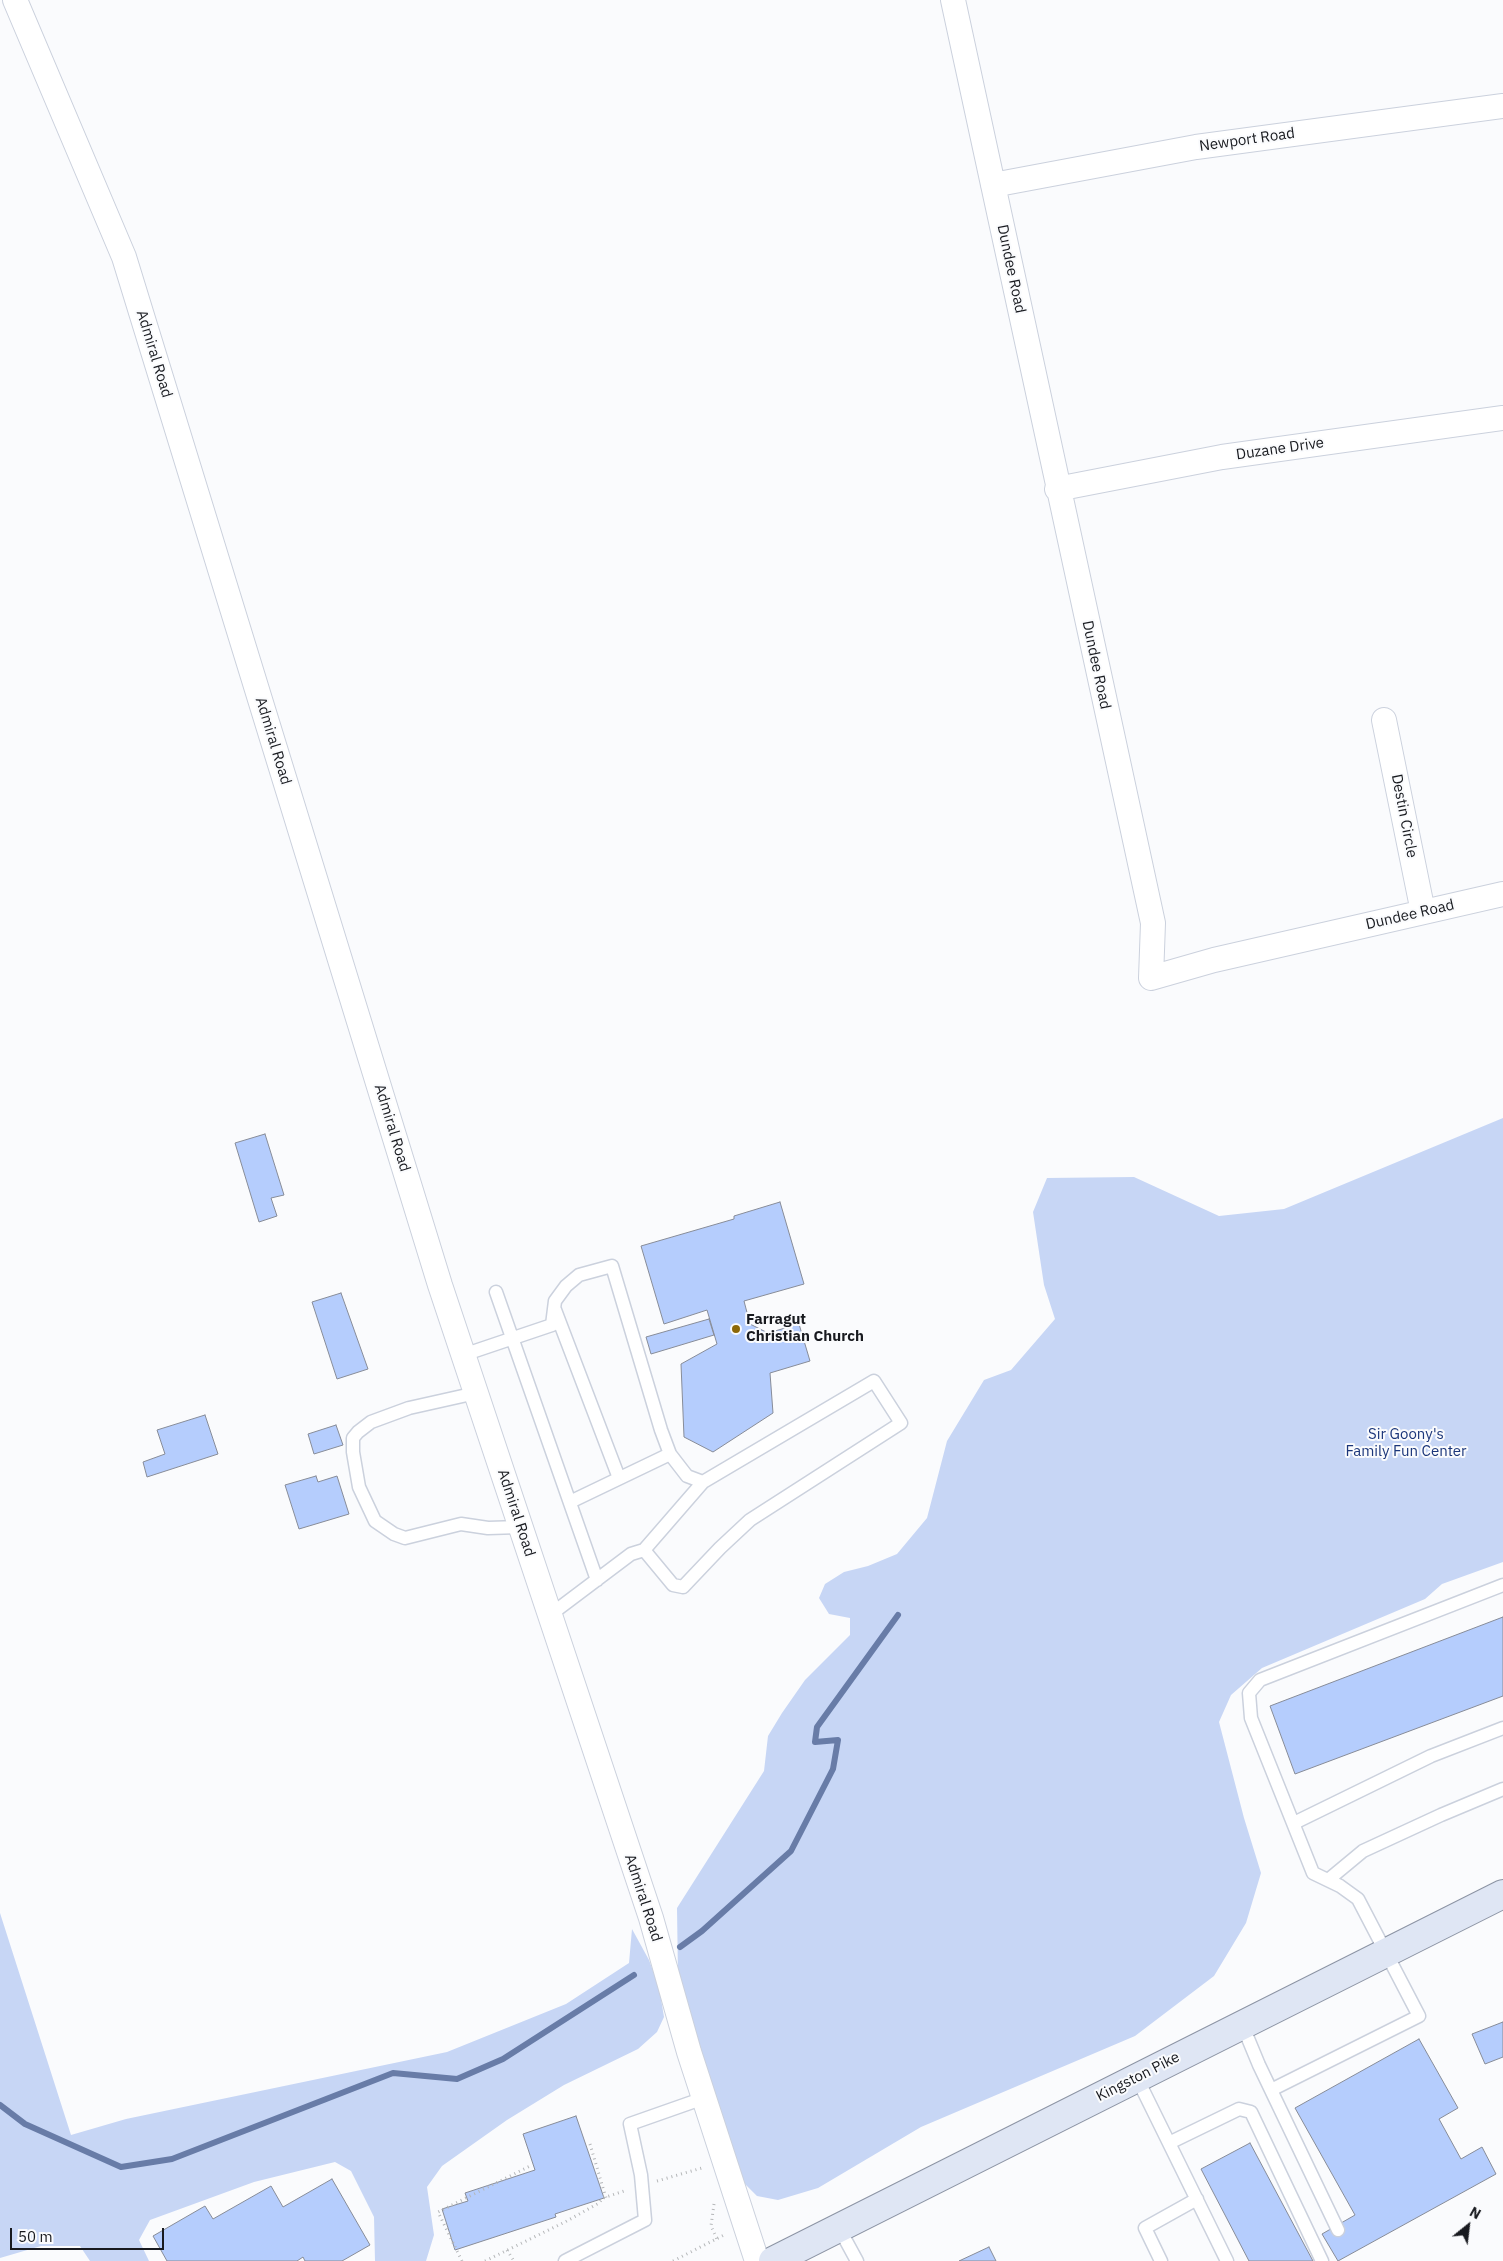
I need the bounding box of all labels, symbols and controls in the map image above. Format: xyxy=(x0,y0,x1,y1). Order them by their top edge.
street label: Newport Road xyxy=(1198,124,1296,156)
street label: Dundee Road xyxy=(993,223,1029,315)
street label: Admiral Road xyxy=(132,308,176,400)
street label: Duzane Drive xyxy=(1235,434,1325,464)
street label: Dundee Road xyxy=(1078,619,1114,711)
street label: Admiral Road xyxy=(251,695,295,787)
street label: Destin Circle xyxy=(1387,773,1421,859)
street label: Dundee Road xyxy=(1364,896,1456,934)
street label: Admiral Road xyxy=(370,1082,414,1174)
place label: Farragut Christian Church xyxy=(746,1311,864,1346)
marker: Farragut Christian Church xyxy=(730,1323,742,1335)
park label: Sir Goony's Family Fun Center xyxy=(1345,1426,1467,1461)
street label: Admiral Road xyxy=(493,1467,539,1559)
street label: Admiral Road xyxy=(620,1852,666,1944)
street label: Kingston Pike xyxy=(1093,2048,1183,2106)
north arrow xyxy=(1443,2201,1493,2251)
text: N xyxy=(1466,2203,1484,2223)
scale bar xyxy=(12,2218,166,2250)
text: 50 m xyxy=(18,2227,53,2246)

